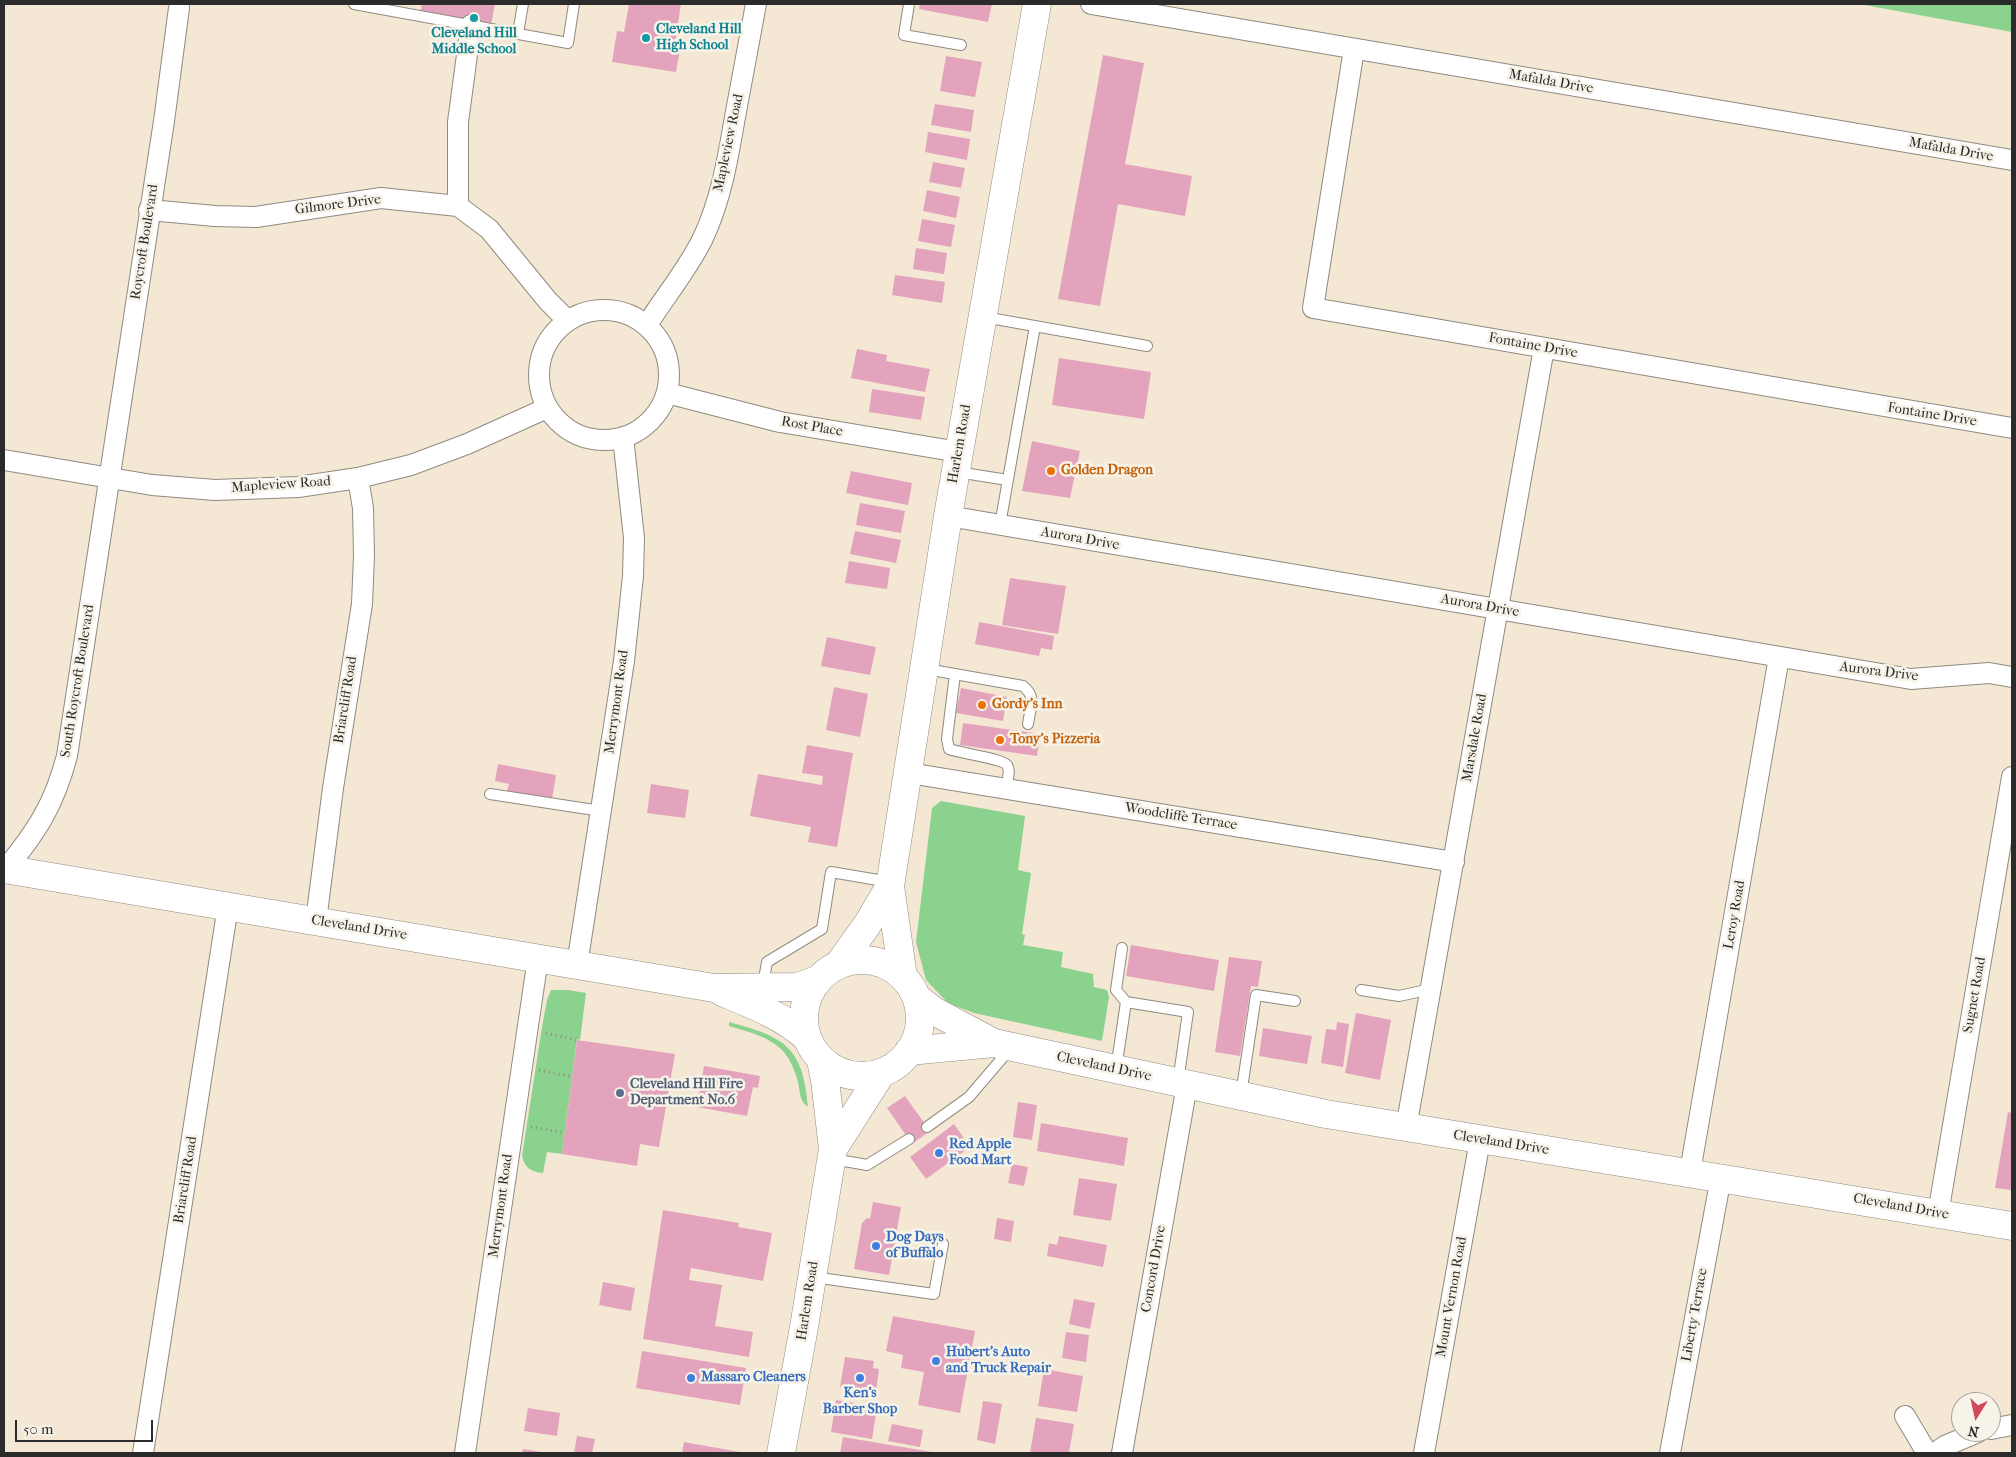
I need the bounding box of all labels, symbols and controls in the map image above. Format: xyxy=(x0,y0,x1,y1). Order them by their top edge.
marker: Cleveland Hill Middle School xyxy=(468,12,480,24)
place label: Cleveland Hill High School xyxy=(656,22,742,54)
place label: Cleveland Hill Middle School xyxy=(431,26,517,58)
marker: Cleveland Hill High School xyxy=(640,32,652,44)
street label: Mafalda Drive xyxy=(1507,66,1595,98)
street label: Mapleview Road xyxy=(710,92,748,194)
street label: Mafalda Drive xyxy=(1907,134,1995,166)
street label: Roycroft Boulevard xyxy=(128,183,162,301)
street label: Gilmore Drive xyxy=(294,191,382,219)
street label: Fontaine Drive xyxy=(1487,330,1579,362)
street label: Fontaine Drive xyxy=(1886,400,1978,430)
street label: Harlem Road xyxy=(945,403,975,485)
street label: Rost Place xyxy=(780,413,844,441)
place label: Golden Dragon xyxy=(1061,463,1153,479)
marker: Golden Dragon xyxy=(1045,465,1057,477)
street label: Mapleview Road xyxy=(231,473,331,497)
street label: Aurora Drive xyxy=(1039,524,1121,554)
street label: Aurora Drive xyxy=(1439,591,1521,621)
street label: South Roycroft Boulevard xyxy=(58,603,98,759)
street label: Merrymont Road xyxy=(601,649,633,755)
street label: Briarcliff Road xyxy=(331,655,361,745)
street label: Aurora Drive xyxy=(1839,659,1919,685)
street label: Marsdale Road xyxy=(1459,693,1491,783)
place label: Gordy's Inn xyxy=(992,697,1063,713)
marker: Gordy's Inn xyxy=(976,699,988,711)
place label: Tony's Pizzeria xyxy=(1010,732,1100,748)
marker: Tony's Pizzeria xyxy=(994,734,1006,746)
street label: Woodcliffe Terrace xyxy=(1124,800,1238,834)
street label: Leroy Road xyxy=(1721,879,1749,951)
street label: Cleveland Drive xyxy=(310,912,408,944)
street label: Sugnet Road xyxy=(1960,956,1990,1034)
street label: Cleveland Drive xyxy=(1055,1049,1153,1085)
place label: Cleveland Hill Fire Department No.6 xyxy=(630,1077,743,1110)
marker: Cleveland Hill Fire Department No.6 xyxy=(614,1087,626,1099)
street label: Cleveland Drive xyxy=(1452,1127,1550,1159)
street label: Briarcliff Road xyxy=(171,1135,201,1225)
place label: Red Apple Food Mart xyxy=(949,1137,1012,1170)
marker: Red Apple Food Mart xyxy=(933,1147,945,1159)
street label: Merrymont Road xyxy=(485,1153,517,1259)
street label: Cleveland Drive xyxy=(1852,1190,1950,1224)
street label: Concord Drive xyxy=(1138,1224,1170,1314)
place label: Dog Days of Buffalo xyxy=(886,1230,944,1262)
street label: Mount Vernon Road xyxy=(1433,1235,1471,1359)
marker: Dog Days of Buffalo xyxy=(870,1240,882,1252)
street label: Harlem Road xyxy=(793,1260,823,1342)
street label: Liberty Terrace xyxy=(1678,1267,1712,1363)
place label: Hubert's Auto and Truck Repair xyxy=(946,1345,1051,1378)
marker: Hubert's Auto and Truck Repair xyxy=(930,1355,942,1367)
place label: Massaro Cleaners xyxy=(701,1370,806,1386)
marker: Massaro Cleaners xyxy=(685,1372,697,1384)
marker: Ken’s Barber Shop xyxy=(854,1372,866,1384)
place label: Ken’s Barber Shop xyxy=(823,1386,897,1418)
north arrow xyxy=(1951,1392,2001,1442)
scale bar xyxy=(18,1410,155,1442)
text: 50 m xyxy=(23,1420,53,1438)
text: N xyxy=(1967,1422,1980,1441)

